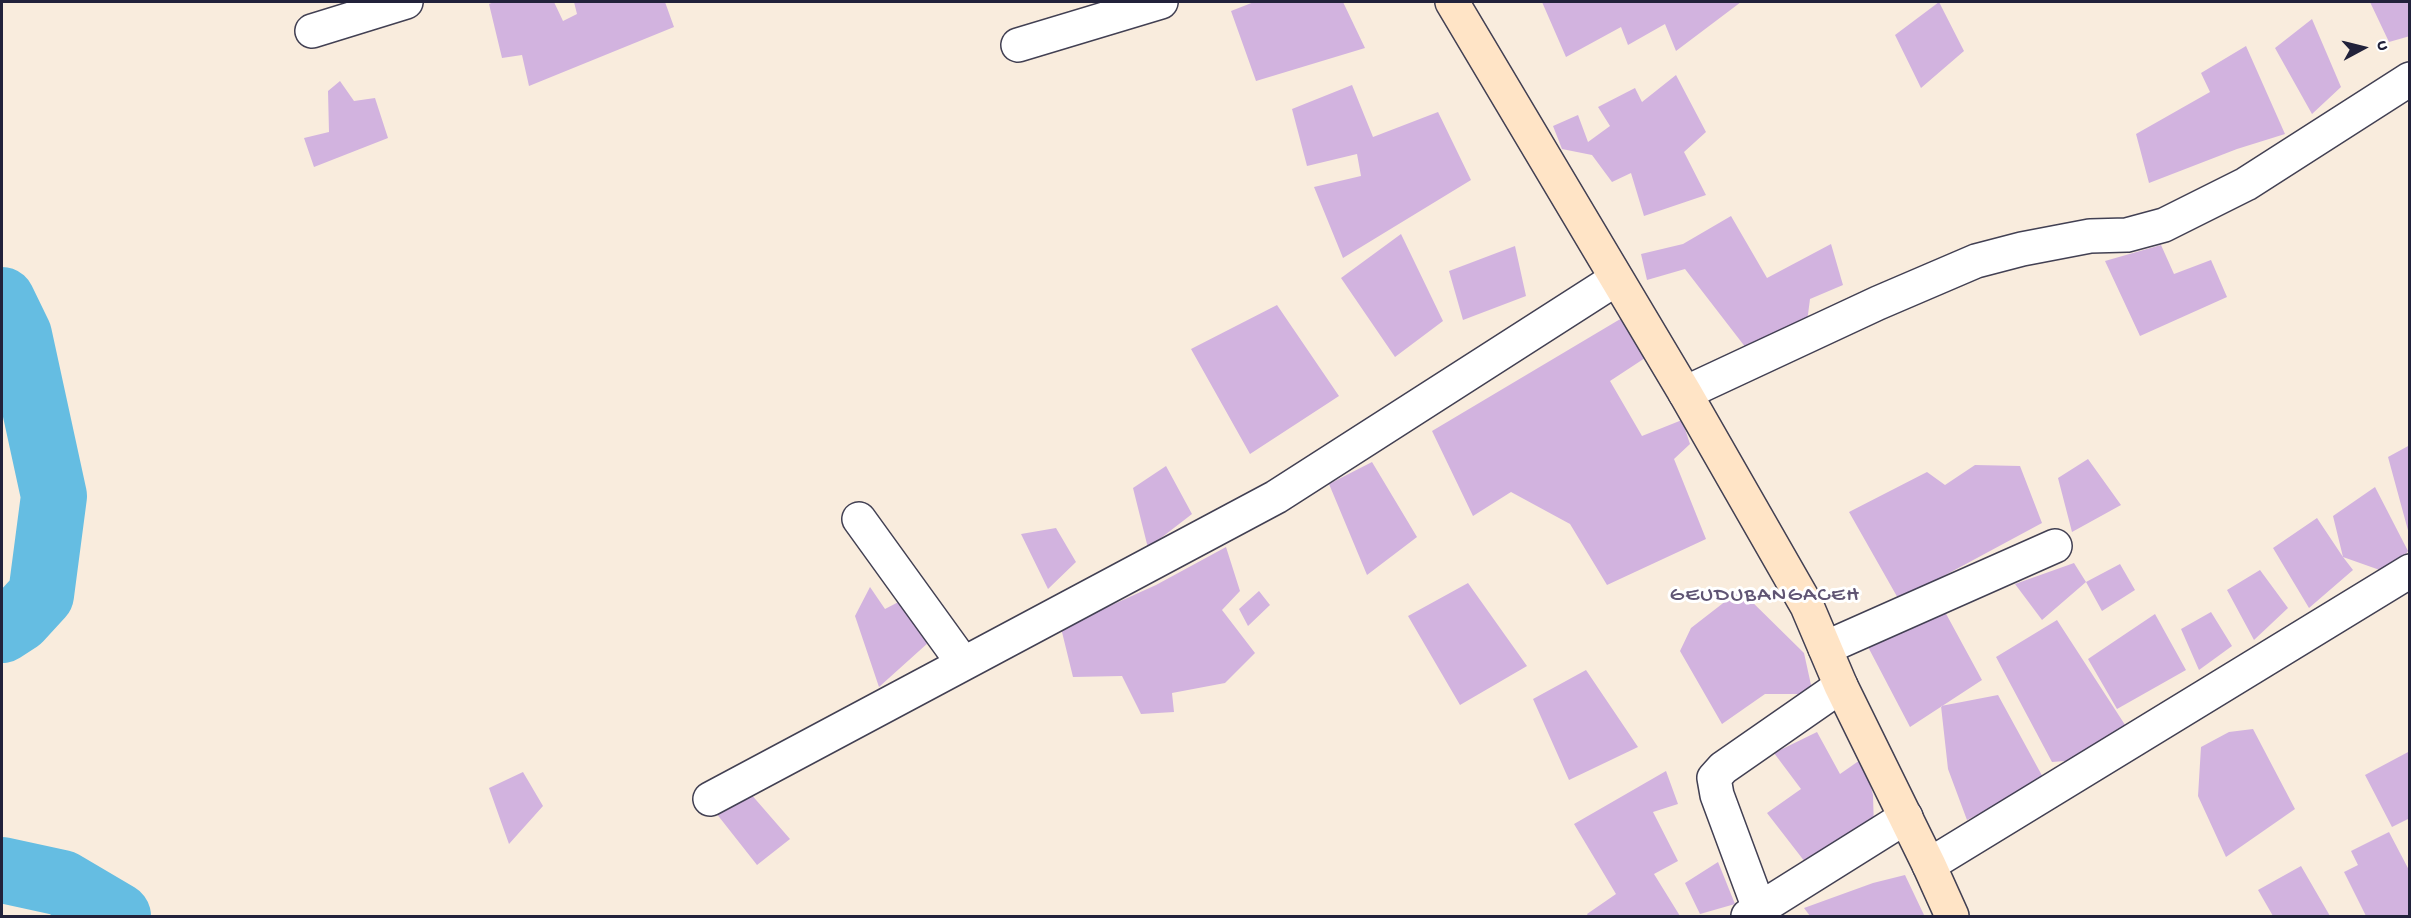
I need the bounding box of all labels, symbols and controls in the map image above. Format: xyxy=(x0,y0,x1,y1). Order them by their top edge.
north arrow xyxy=(2333,18,2393,78)
text: U xyxy=(2371,40,2391,51)
district label: GEUDUBANGACEH xyxy=(1670,584,1860,610)

